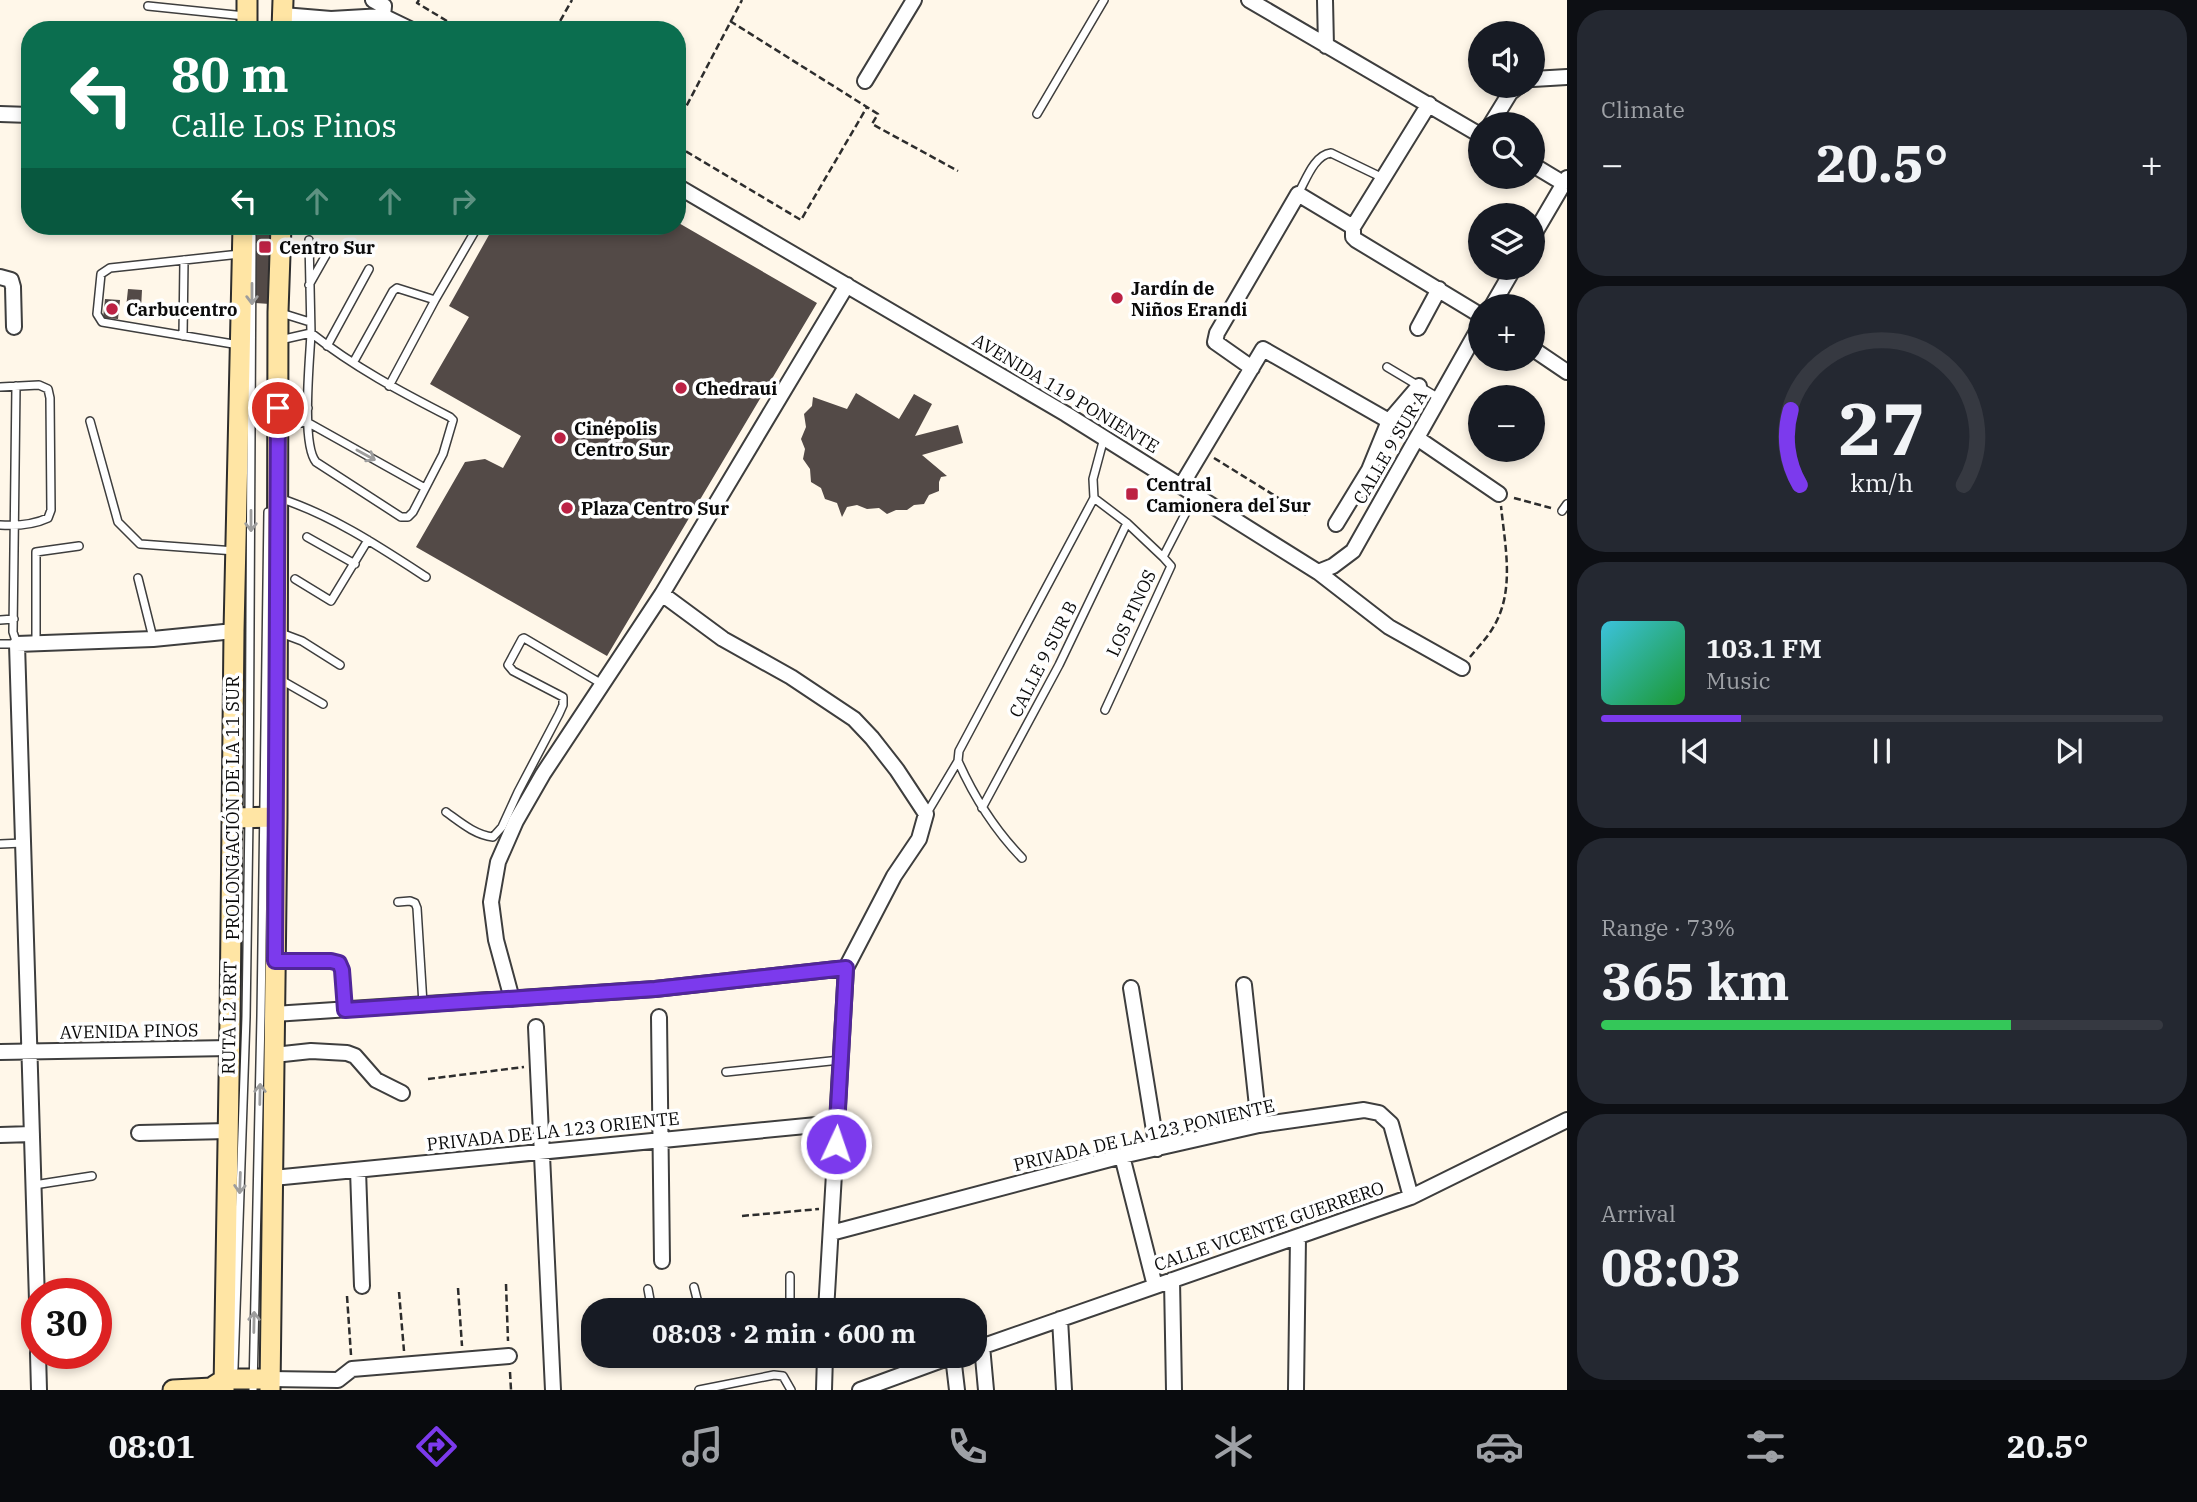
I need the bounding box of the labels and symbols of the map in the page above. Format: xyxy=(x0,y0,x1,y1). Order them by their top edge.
place label: Centro Sur xyxy=(279,236,375,259)
marker: Centro Sur xyxy=(257,239,273,255)
place label: Jardín de Niños Erandi xyxy=(1131,277,1247,321)
one-way arrow xyxy=(245,282,259,305)
marker: Jardín de Niños Erandi xyxy=(1109,290,1125,306)
place label: Carbucentro xyxy=(126,298,238,321)
marker: Carbucentro xyxy=(104,301,120,317)
street label: AVENIDA 119 PONIENTE xyxy=(968,328,1164,458)
place label: Chedraui xyxy=(695,377,777,400)
pin xyxy=(248,378,308,438)
marker: Chedraui xyxy=(673,380,689,396)
street label: CALLE 9 SUR A xyxy=(1348,385,1432,508)
place label: Cinépolis Centro Sur xyxy=(574,417,670,461)
marker: Cinépolis Centro Sur xyxy=(552,430,568,446)
one-way arrow xyxy=(355,449,376,462)
place label: Central Camionera del Sur xyxy=(1146,473,1311,517)
marker: Central Camionera del Sur xyxy=(1124,486,1140,502)
place label: Plaza Centro Sur xyxy=(581,497,729,520)
marker: Plaza Centro Sur xyxy=(559,500,575,516)
one-way arrow xyxy=(244,510,258,533)
street label: LOS PINOS xyxy=(1101,566,1161,660)
street label: CALLE 9 SUR B xyxy=(1004,597,1082,721)
street label: PROLONGACIÓN DE LA 11 SUR xyxy=(221,676,244,940)
street label: RUTA L2 BRT xyxy=(217,961,241,1075)
street label: AVENIDA PINOS xyxy=(59,1018,199,1044)
one-way arrow xyxy=(253,1083,266,1106)
street label: PRIVADA DE LA 123 PONIENTE xyxy=(1011,1094,1277,1176)
street label: PRIVADA DE LA 123 ORIENTE xyxy=(425,1106,681,1156)
position arrow xyxy=(799,1107,873,1181)
one-way arrow xyxy=(233,1172,247,1195)
street label: CALLE VICENTE GUERRERO xyxy=(1151,1176,1387,1276)
speed limit sign: 30 xyxy=(21,1278,112,1369)
one-way arrow xyxy=(248,1311,261,1334)

